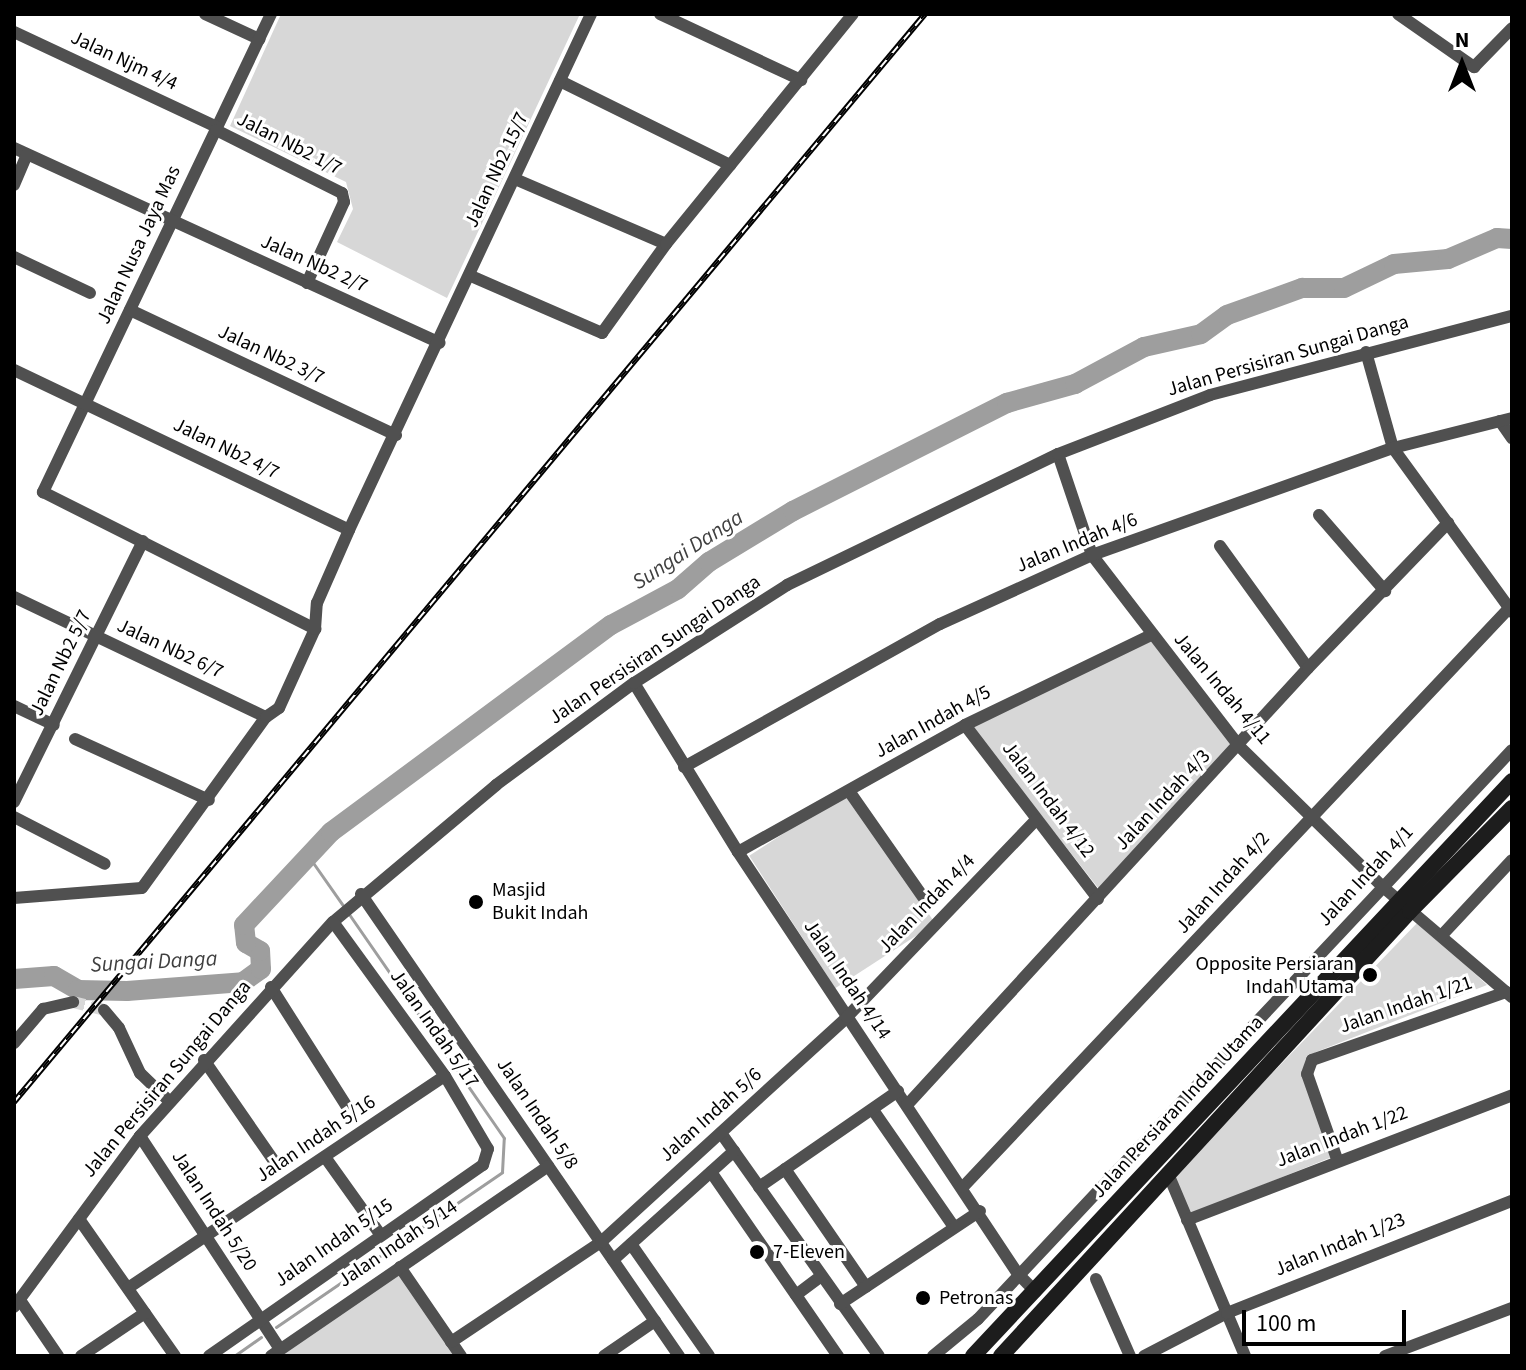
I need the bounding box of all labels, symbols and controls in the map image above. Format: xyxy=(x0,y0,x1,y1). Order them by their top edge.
north arrow xyxy=(1422,24,1502,104)
text: N xyxy=(1455,24,1469,56)
street label: Jalan Njm 4/4 xyxy=(67,26,181,96)
street label: Jalan Nb2 1/7 xyxy=(232,107,346,181)
street label: Jalan Nb2 15/7 xyxy=(460,108,534,232)
street label: Jalan Nusa Jaya Mas xyxy=(92,162,186,328)
street label: Jalan Nb2 2/7 xyxy=(257,230,371,298)
street label: Jalan Persisiran Sungai Danga xyxy=(1165,310,1411,402)
street label: Jalan Nb2 3/7 xyxy=(214,320,328,390)
street label: Jalan Nb2 4/7 xyxy=(169,413,283,485)
water label: Sungai Danga xyxy=(628,504,748,596)
street label: Jalan Indah 4/6 xyxy=(1013,508,1141,578)
street label: Jalan Persisiran Sungai Danga xyxy=(545,570,765,730)
street label: Jalan Nb2 5/7 xyxy=(25,606,97,720)
street label: Jalan Nb2 6/7 xyxy=(113,614,227,684)
street label: Jalan Indah 4/11 xyxy=(1168,628,1276,750)
street label: Jalan Indah 4/5 xyxy=(871,680,995,764)
street label: Jalan Indah 4/12 xyxy=(997,737,1099,863)
street label: Jalan Indah 4/3 xyxy=(1110,745,1216,855)
street label: Jalan Indah 4/1 xyxy=(1313,821,1419,931)
street label: Jalan Indah 4/2 xyxy=(1171,827,1275,939)
street label: Jalan Indah 4/4 xyxy=(874,849,980,959)
place label: Masjid Bukit Indah xyxy=(492,878,588,925)
marker: Masjid Bukit Indah xyxy=(467,893,485,911)
street label: Jalan Indah 4/14 xyxy=(798,916,896,1044)
water label: Sungai Danga xyxy=(90,945,218,979)
place label: Opposite Persiaran Indah Utama xyxy=(1196,952,1354,999)
street label: Jalan Indah 5/17 xyxy=(384,965,484,1093)
marker: Opposite Persiaran Indah Utama xyxy=(1361,966,1379,984)
street label: Jalan Indah 1/21 xyxy=(1336,971,1476,1039)
street label: Jalan Persisiran Sungai Danga xyxy=(77,976,257,1182)
street label: Jalan Persiaran Indah Utama xyxy=(1087,1011,1269,1203)
street label: Jalan Indah 5/8 xyxy=(491,1054,583,1174)
street label: Jalan Indah 5/6 xyxy=(655,1063,767,1167)
street label: Jalan Indah 5/16 xyxy=(252,1090,380,1188)
street label: Jalan Indah 1/22 xyxy=(1273,1101,1411,1173)
street label: Jalan Indah 5/20 xyxy=(166,1146,262,1276)
street label: Jalan Indah 5/15 xyxy=(270,1193,398,1293)
street label: Jalan Indah 5/14 xyxy=(334,1195,462,1293)
street label: Jalan Indah 1/23 xyxy=(1271,1208,1409,1282)
place label: 7-Eleven xyxy=(773,1240,845,1264)
marker: 7-Eleven xyxy=(748,1243,766,1261)
place label: Petronas xyxy=(939,1286,1013,1310)
marker: Petronas xyxy=(914,1289,932,1307)
scale bar xyxy=(1246,1294,1410,1344)
text: 100 m xyxy=(1256,1306,1316,1341)

